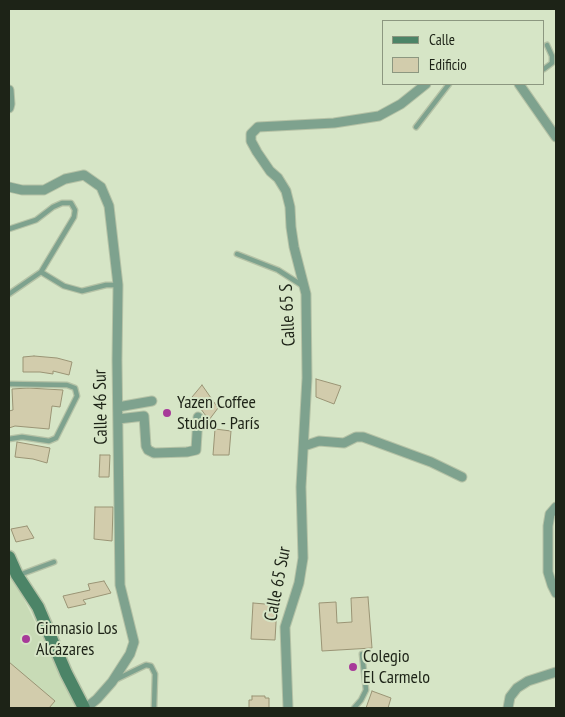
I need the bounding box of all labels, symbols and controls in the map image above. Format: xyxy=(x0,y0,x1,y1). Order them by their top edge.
legend xyxy=(382,20,545,85)
text: Calle xyxy=(429,30,455,49)
text: Edificio xyxy=(429,55,467,74)
street label: Calle 65 S xyxy=(276,283,300,347)
street label: Calle 46 Sur xyxy=(90,369,112,445)
place label: Yazen Coffee Studio - París xyxy=(177,392,260,434)
marker: Yazen Coffee Studio - París xyxy=(161,407,173,419)
street label: Calle 65 Sur xyxy=(260,545,296,623)
place label: Gimnasio Los Alcázares xyxy=(36,618,118,660)
marker: Gimnasio Los Alcázares xyxy=(20,633,32,645)
place label: Colegio El Carmelo xyxy=(363,646,430,689)
marker: Colegio El Carmelo xyxy=(347,661,359,673)

